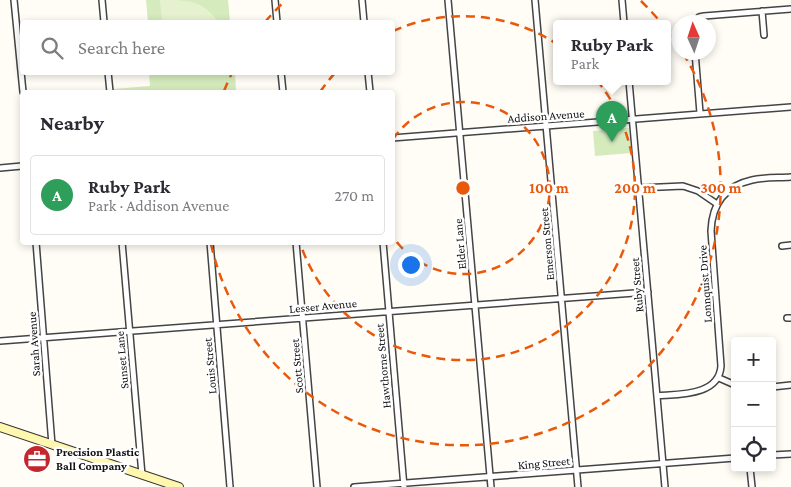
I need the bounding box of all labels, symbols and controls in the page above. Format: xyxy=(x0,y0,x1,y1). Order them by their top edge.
north arrow xyxy=(671,15,716,60)
search box xyxy=(20,20,395,75)
popup xyxy=(553,20,671,85)
icon: search xyxy=(38,34,66,62)
text: Ruby Park xyxy=(571,34,653,55)
text: Search here xyxy=(78,37,165,58)
text: Park xyxy=(571,55,599,72)
pin: A xyxy=(596,101,628,142)
street label: Addison Avenue xyxy=(507,106,585,126)
text: Nearby xyxy=(40,111,104,135)
text: Ruby Park xyxy=(88,176,170,197)
centre of rings xyxy=(454,179,472,197)
text: 100 m xyxy=(529,180,569,196)
text: 200 m xyxy=(614,180,656,196)
text: 300 m xyxy=(700,180,742,196)
text: A xyxy=(52,187,62,204)
text: 270 m xyxy=(335,187,374,204)
text: Park · Addison Avenue xyxy=(88,197,229,214)
street label: Emerson Street xyxy=(537,206,557,281)
street label: Elder Lane xyxy=(451,218,469,270)
street label: Lonnquist Drive xyxy=(695,245,715,323)
your location xyxy=(398,252,424,278)
street label: Ruby Street xyxy=(628,256,646,313)
street label: Lesser Avenue xyxy=(289,296,357,316)
street label: Sarah Avenue xyxy=(25,311,43,377)
street label: Hawthorne Street xyxy=(372,322,394,409)
street label: Sunset Lane xyxy=(113,331,131,389)
street label: Louis Street xyxy=(200,336,219,395)
street label: Scott Street xyxy=(288,337,306,394)
map controls xyxy=(731,337,776,472)
button: + xyxy=(731,337,776,382)
button: − xyxy=(731,382,776,427)
button: locate xyxy=(731,427,776,472)
office icon: Precision Plastic Ball Company xyxy=(22,444,52,474)
place label: Precision Plastic Ball Company xyxy=(56,445,140,473)
street label: King Street xyxy=(517,454,572,472)

